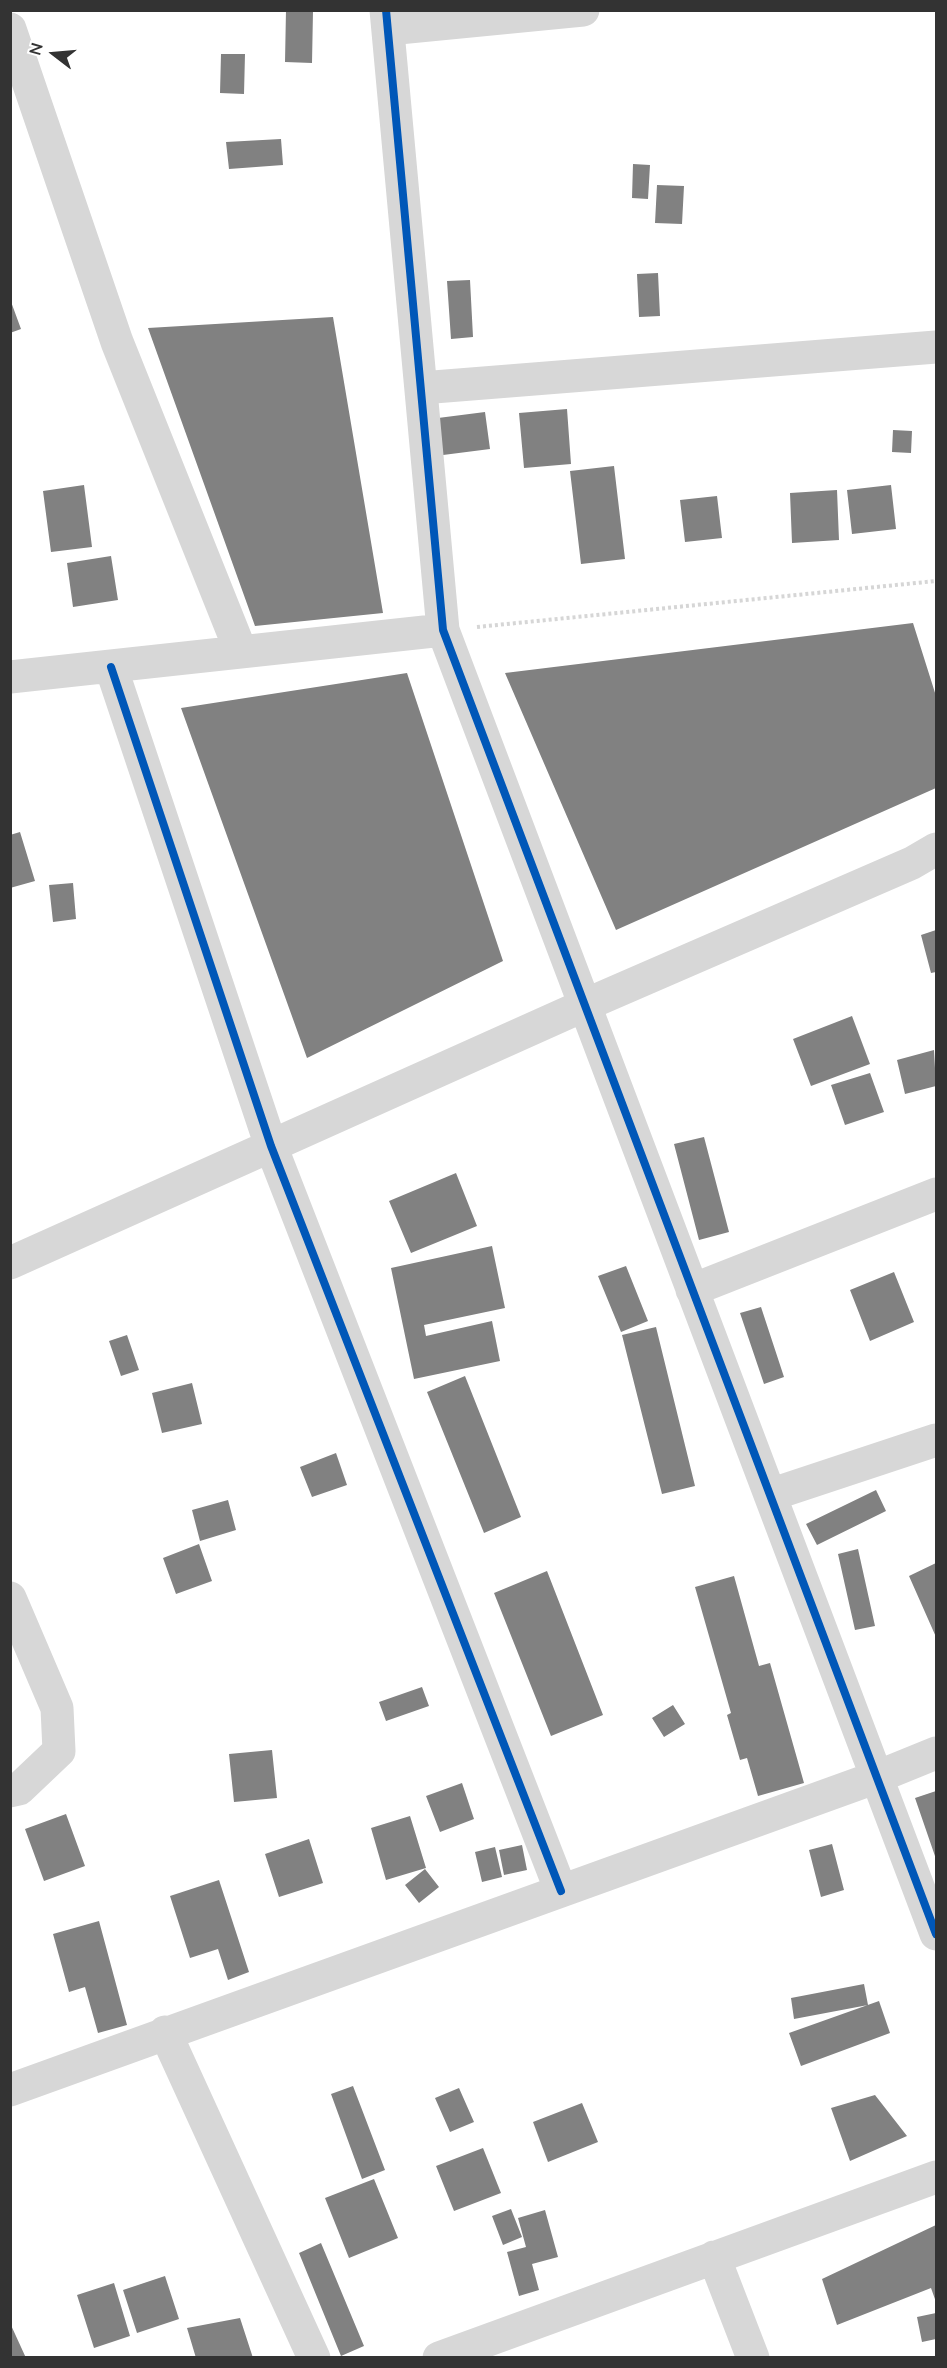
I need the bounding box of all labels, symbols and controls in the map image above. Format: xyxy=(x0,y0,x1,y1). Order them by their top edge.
north arrow xyxy=(24,24,84,84)
text: N xyxy=(24,40,49,58)

